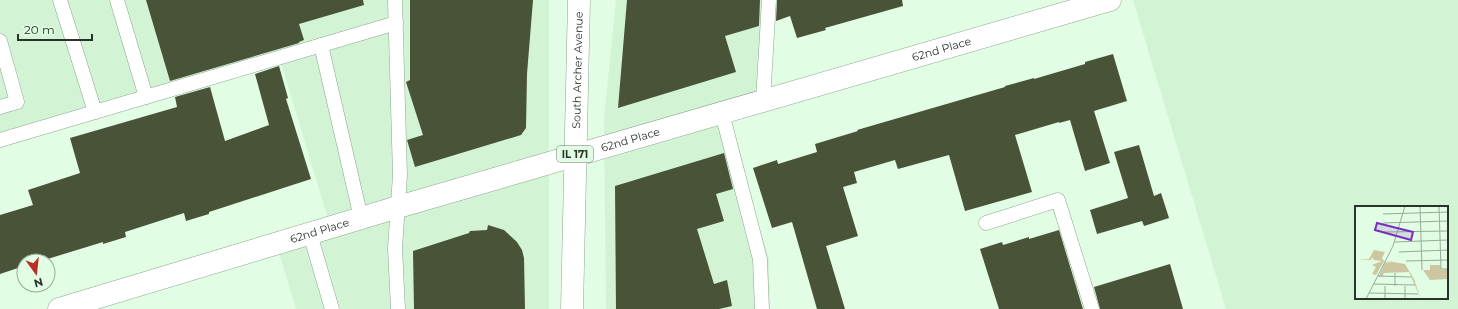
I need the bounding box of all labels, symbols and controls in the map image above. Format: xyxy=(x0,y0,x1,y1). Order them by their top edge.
street label: South Archer Avenue xyxy=(569,11,586,129)
scale bar xyxy=(18,16,92,42)
text: 20 m xyxy=(24,22,55,37)
street label: 62nd Place xyxy=(910,34,973,64)
street label: 62nd Place xyxy=(599,124,662,155)
road number: IL 171 xyxy=(557,146,593,162)
inset map xyxy=(1355,206,1448,299)
street label: 62nd Place xyxy=(288,215,351,246)
north arrow xyxy=(16,253,56,293)
text: N xyxy=(32,275,45,291)

